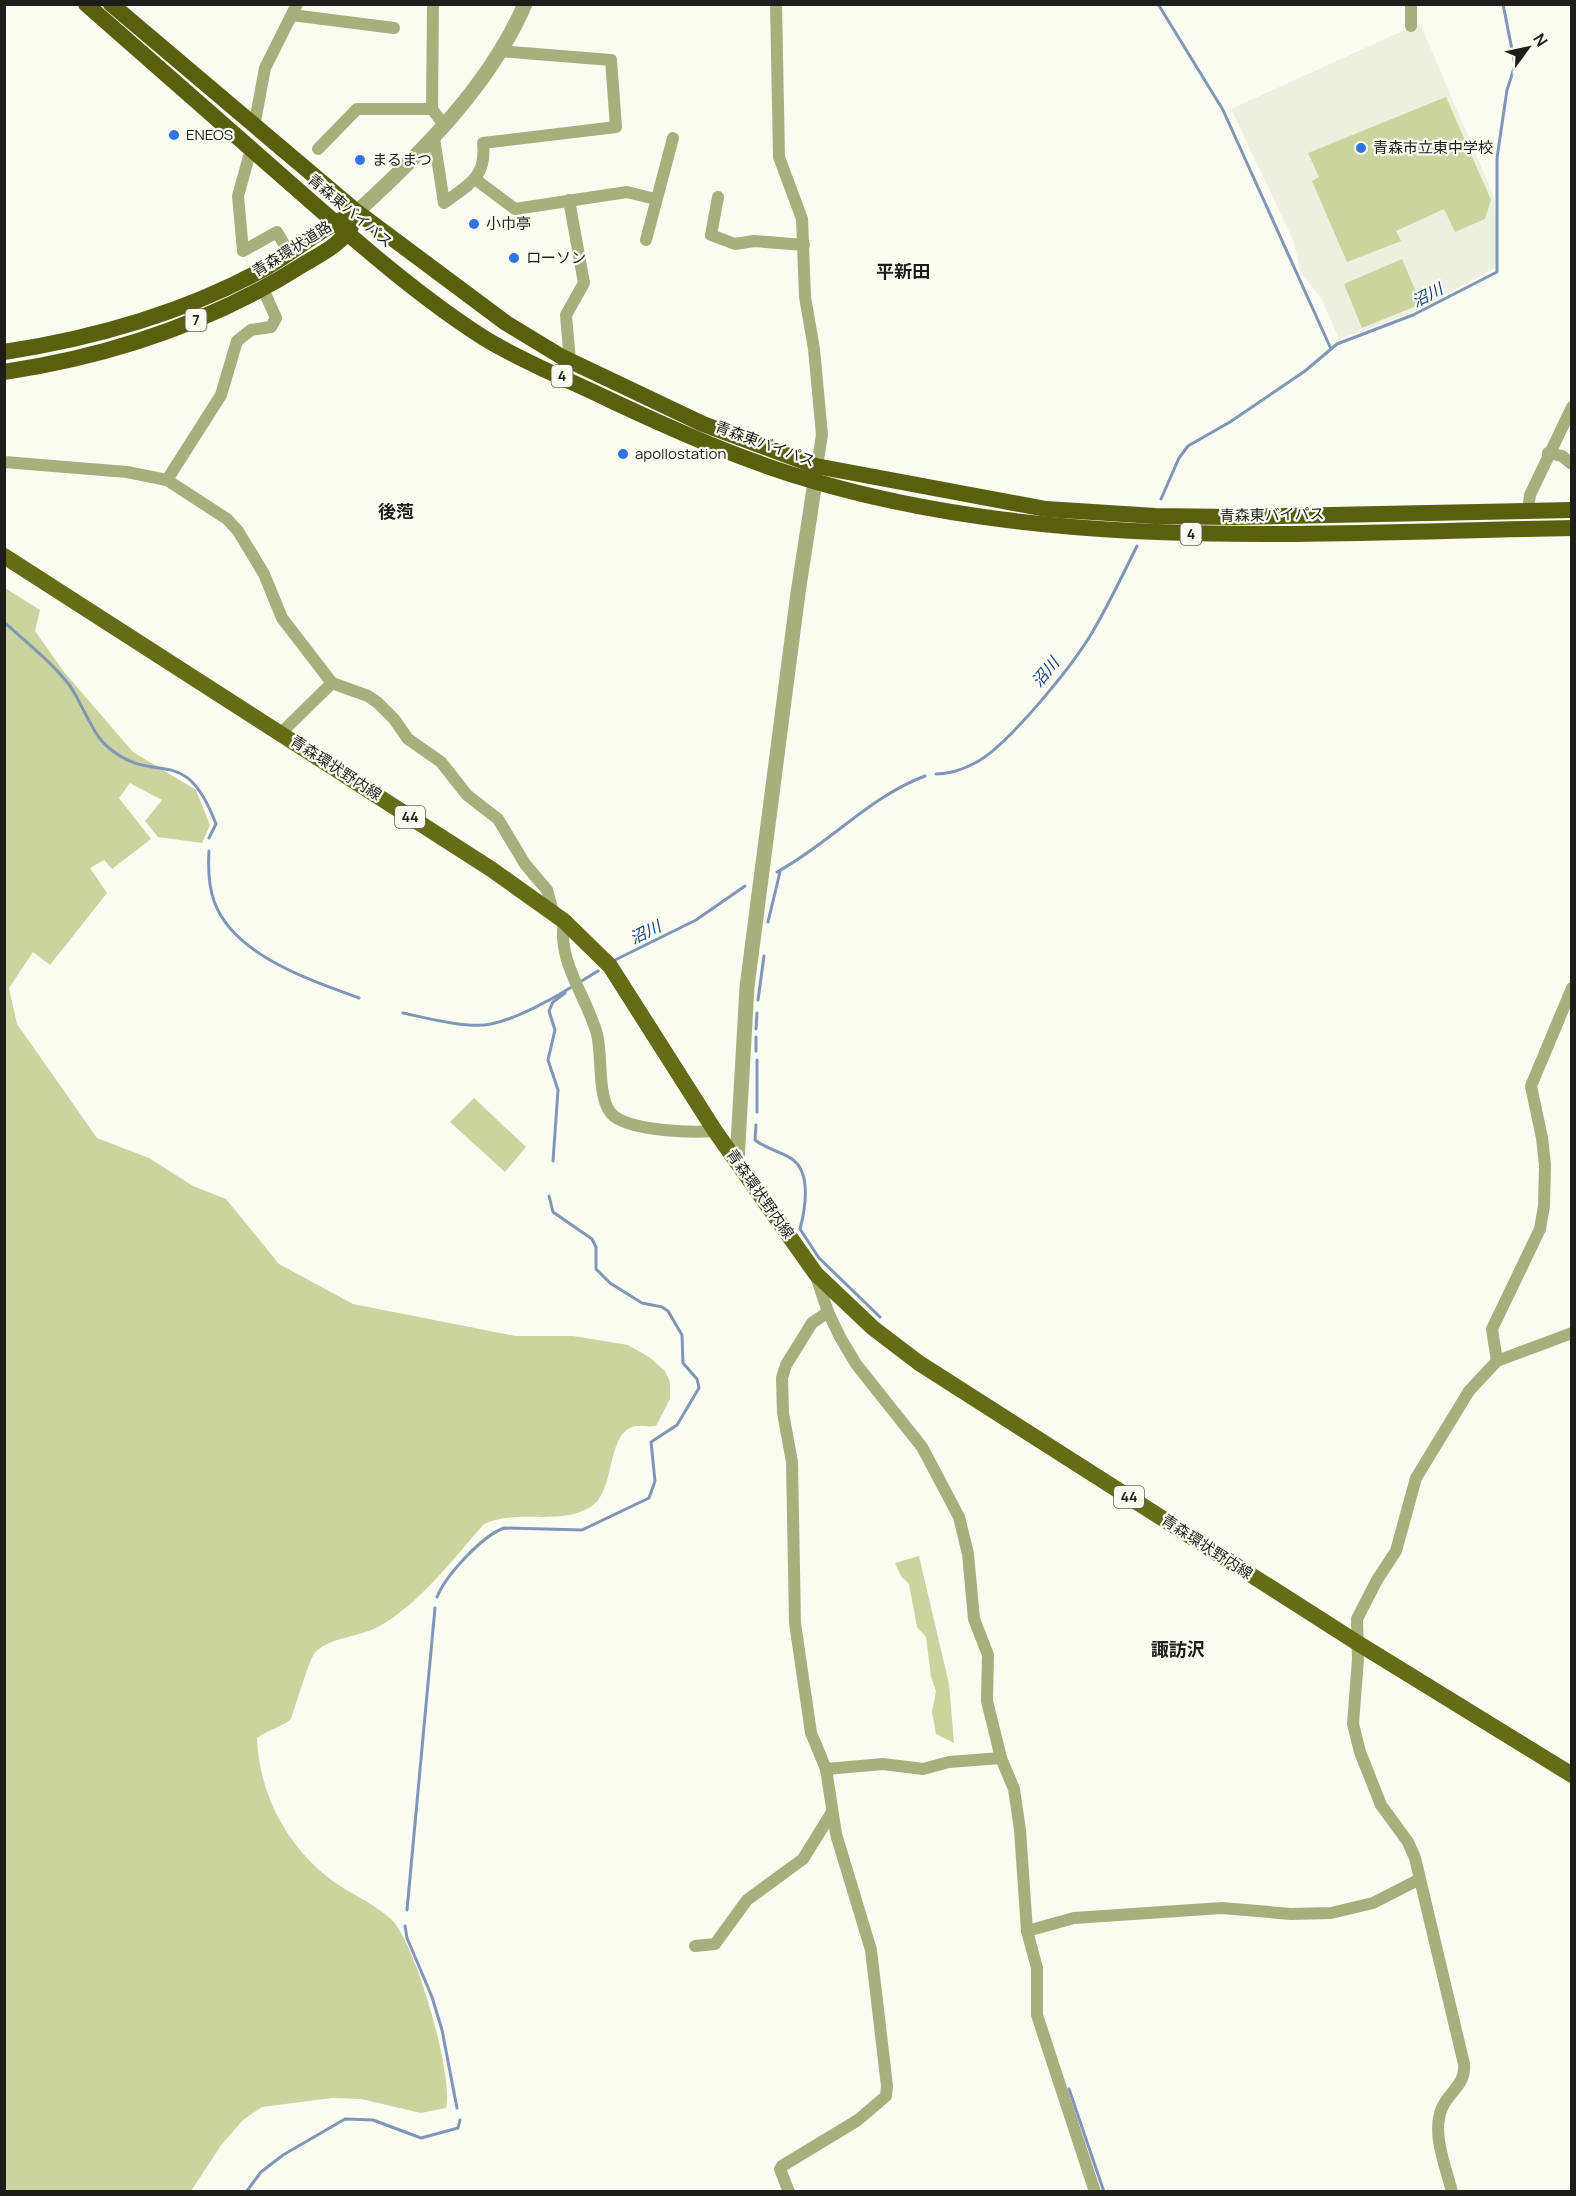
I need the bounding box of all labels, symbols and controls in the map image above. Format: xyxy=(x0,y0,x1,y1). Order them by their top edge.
north arrow xyxy=(1498,18,1558,78)
text: N xyxy=(1528,29,1553,51)
place label: ENEOS xyxy=(186,124,233,145)
marker: ENEOS xyxy=(167,128,181,142)
place label: 青森市立東中学校 xyxy=(1373,137,1493,158)
marker: 青森市立東中学校 xyxy=(1354,141,1368,155)
place label: まるまつ xyxy=(372,149,432,170)
marker: まるまつ xyxy=(353,153,367,167)
street label: 青森東バイパス xyxy=(303,169,397,252)
place label: 小巾亭 xyxy=(486,213,531,234)
street label: 青森環状道路 xyxy=(248,216,335,281)
marker: 小巾亭 xyxy=(467,217,481,231)
place label: ローソン xyxy=(526,247,586,268)
marker: ローソン xyxy=(507,251,521,265)
district label: 平新田 xyxy=(876,259,930,283)
water label: 沼川 xyxy=(1408,277,1448,312)
road number: 7 xyxy=(186,309,206,331)
road number: 4 xyxy=(552,365,572,387)
street label: 青森東バイパス xyxy=(712,416,818,471)
place label: apollostation xyxy=(635,443,726,464)
marker: apollostation xyxy=(616,447,630,461)
district label: 後萢 xyxy=(378,499,414,523)
street label: 青森東バイパス xyxy=(1219,503,1325,526)
road number: 4 xyxy=(1180,523,1202,545)
water label: 沼川 xyxy=(1026,651,1065,691)
street label: 青森環状野内線 xyxy=(287,730,386,805)
road number: 44 xyxy=(395,806,425,828)
water label: 沼川 xyxy=(626,914,666,949)
street label: 青森環状野内線 xyxy=(722,1145,799,1243)
road number: 44 xyxy=(1114,1486,1144,1508)
street label: 青森環状野内線 xyxy=(1158,1509,1257,1584)
district label: 諏訪沢 xyxy=(1151,1637,1205,1661)

